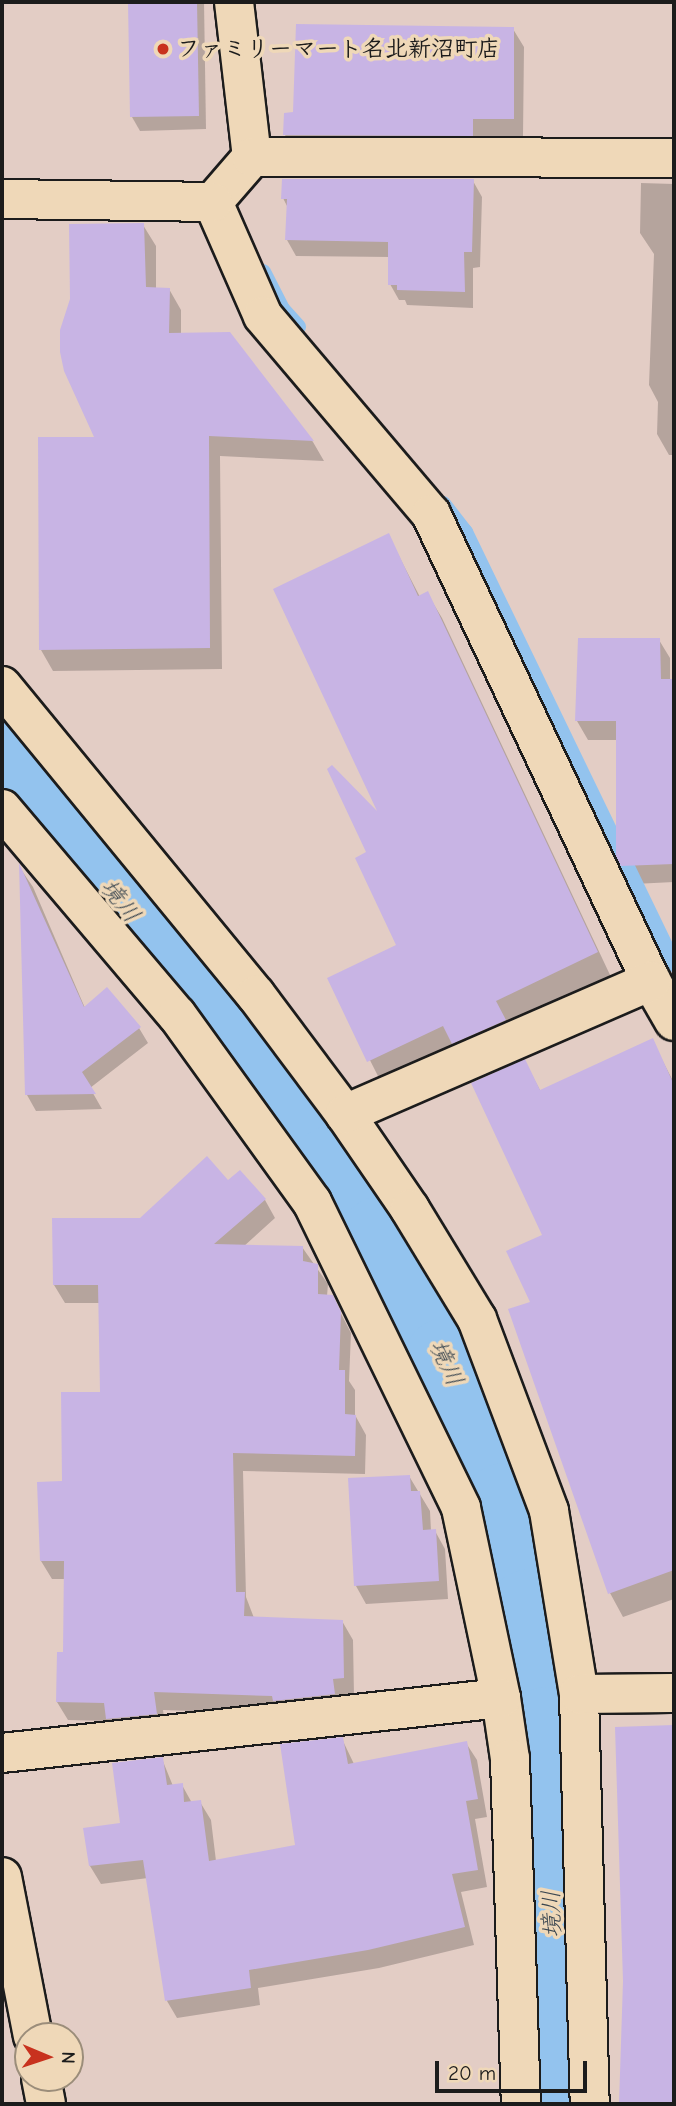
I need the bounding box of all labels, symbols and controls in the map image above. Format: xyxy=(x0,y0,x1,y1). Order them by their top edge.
place label: ファミリーマート名北新沼町店 xyxy=(177,35,499,63)
marker: ファミリーマート名北新沼町店 xyxy=(155,41,171,57)
water label: 境川 xyxy=(94,873,146,929)
water label: 境川 xyxy=(423,1335,469,1391)
water label: 境川 xyxy=(537,1890,567,1938)
north arrow xyxy=(14,2022,84,2092)
scale bar xyxy=(438,2046,590,2090)
text: N xyxy=(57,2051,79,2064)
text: 20 m xyxy=(448,2061,496,2085)

